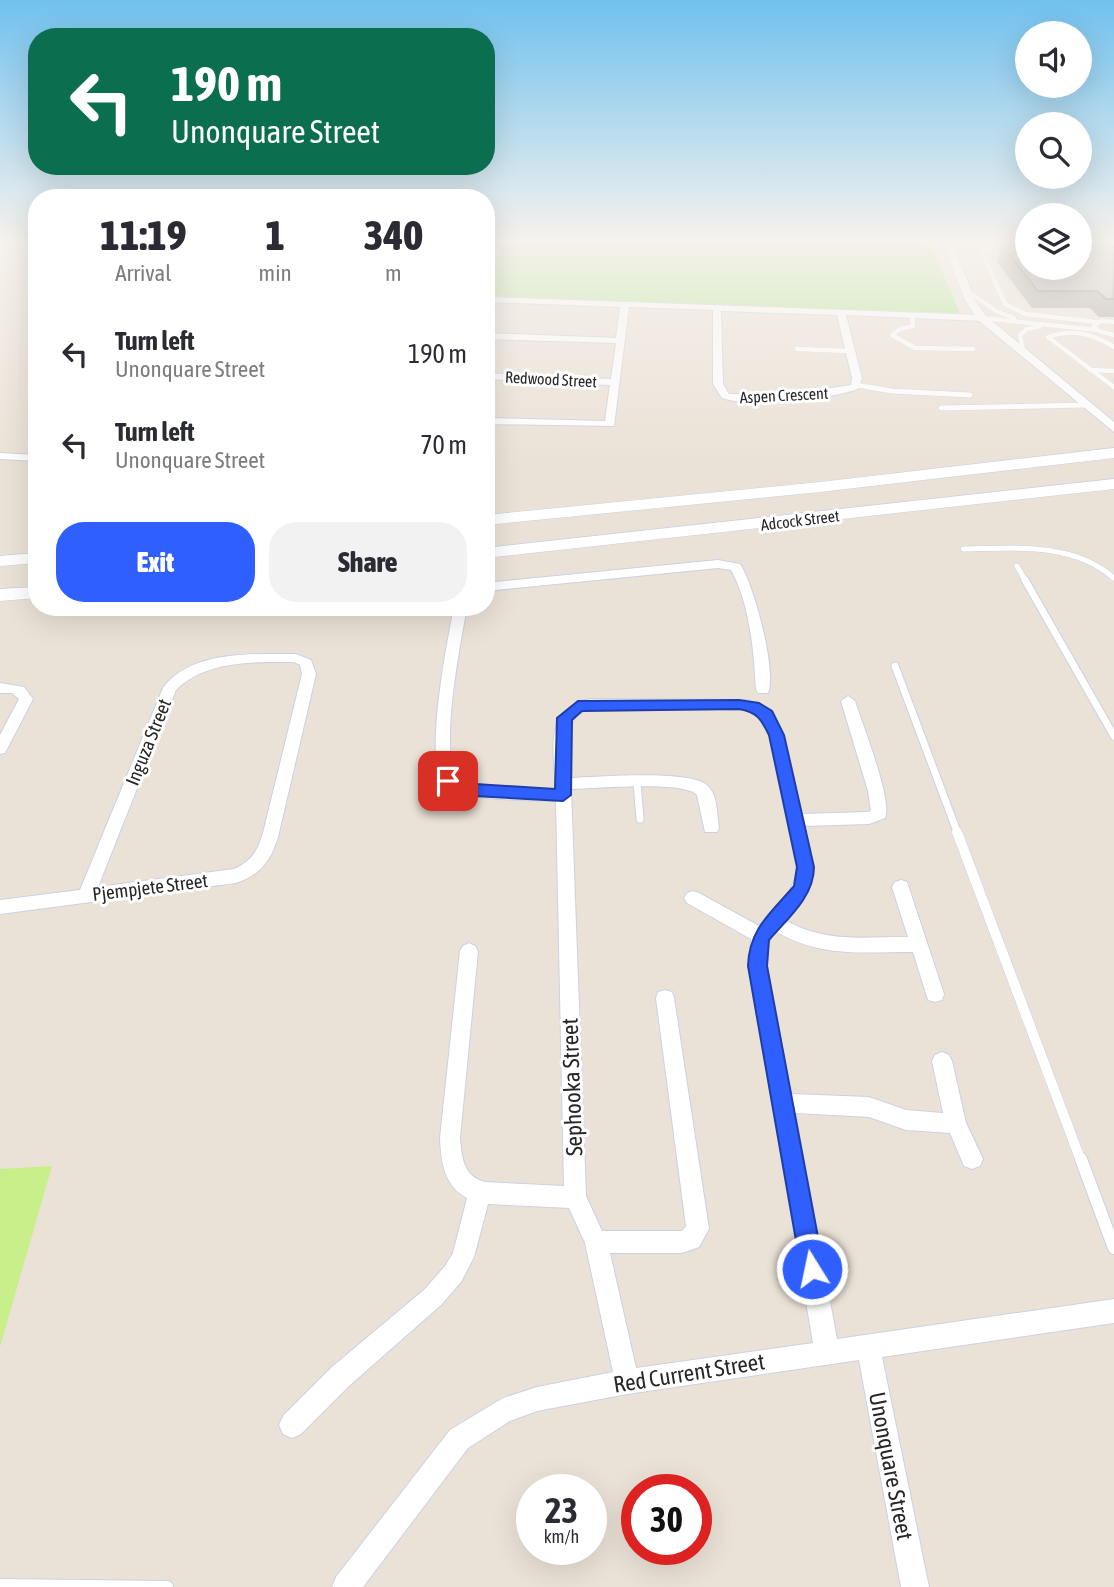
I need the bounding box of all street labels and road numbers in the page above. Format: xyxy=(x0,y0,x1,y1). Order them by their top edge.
street label: Redwood Street xyxy=(505,368,598,390)
street label: Aspen Crescent xyxy=(739,384,829,407)
street label: Adcock Street xyxy=(760,506,841,534)
street label: Inguza Street xyxy=(121,696,175,788)
street label: Pjempjete Street xyxy=(91,869,209,905)
street label: Sephooka Street xyxy=(557,1017,587,1157)
street label: Red Current Street xyxy=(612,1348,766,1398)
street label: Unonquare Street xyxy=(864,1390,918,1542)

